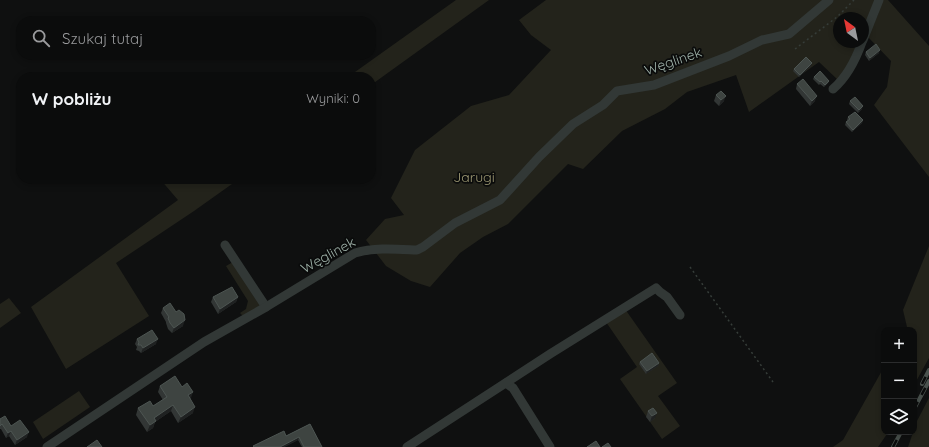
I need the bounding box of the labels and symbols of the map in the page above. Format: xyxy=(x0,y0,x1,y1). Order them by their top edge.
north arrow xyxy=(833,12,869,48)
street label: Węglinek xyxy=(642,43,704,79)
park label: Jarugi xyxy=(453,168,495,186)
street label: Węglinek xyxy=(298,233,358,277)

